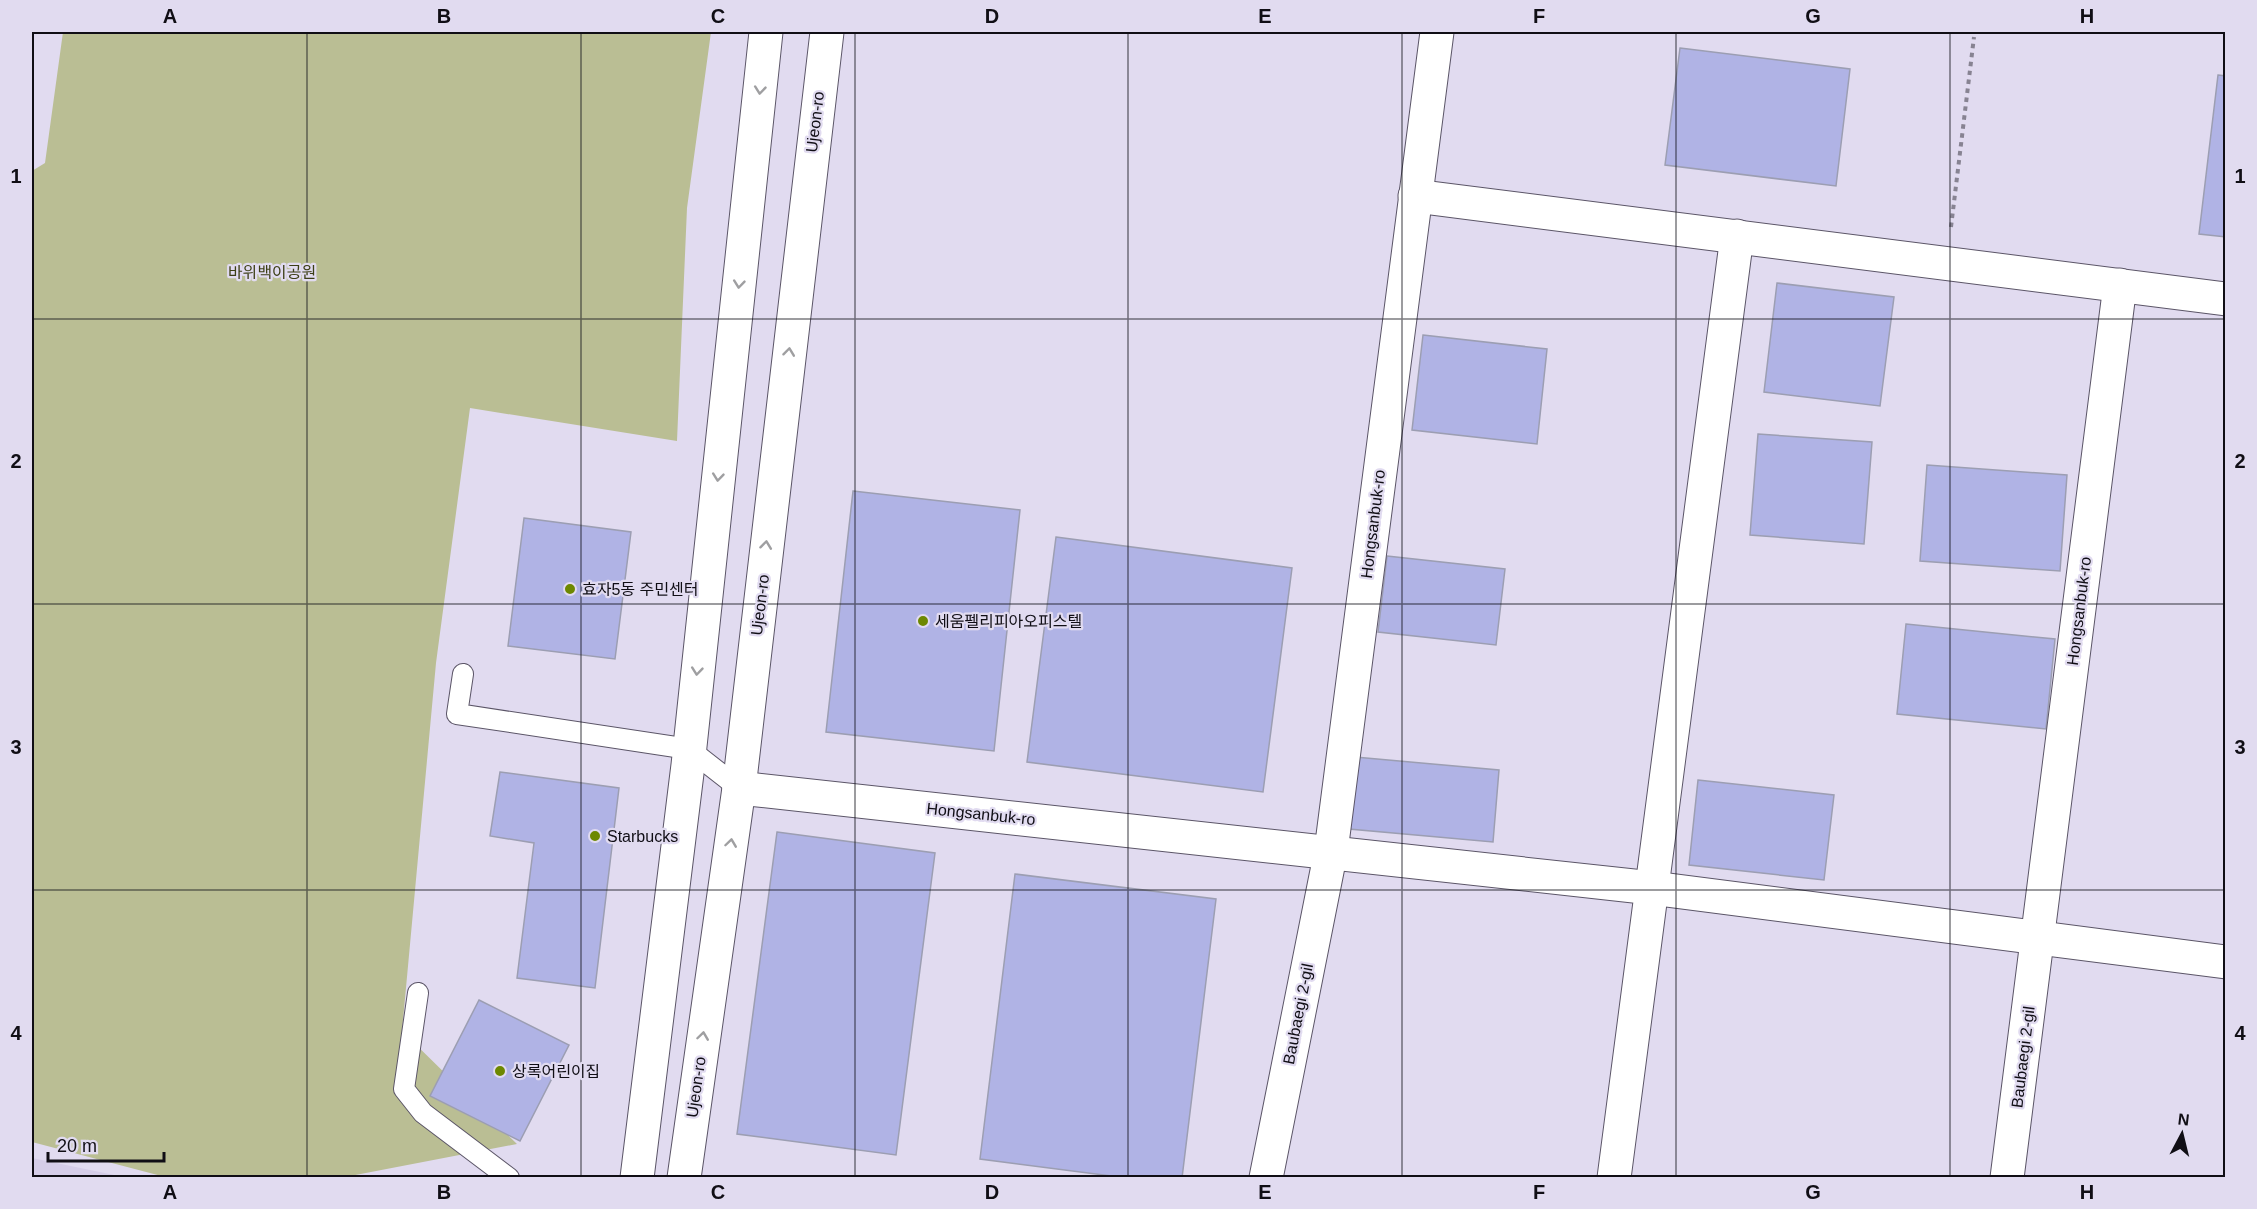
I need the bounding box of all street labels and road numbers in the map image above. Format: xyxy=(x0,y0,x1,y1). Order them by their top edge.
street label: Ujeon-ro xyxy=(803,90,827,153)
street label: Hongsanbuk-ro xyxy=(1358,469,1388,579)
street label: Hongsanbuk-ro xyxy=(2064,556,2094,666)
street label: Ujeon-ro xyxy=(748,573,772,636)
street label: Hongsanbuk-ro xyxy=(926,800,1036,828)
street label: Baubaegi 2-gil xyxy=(1280,962,1316,1066)
street label: Baubaegi 2-gil xyxy=(2008,1005,2038,1109)
street label: Ujeon-ro xyxy=(683,1055,709,1119)

